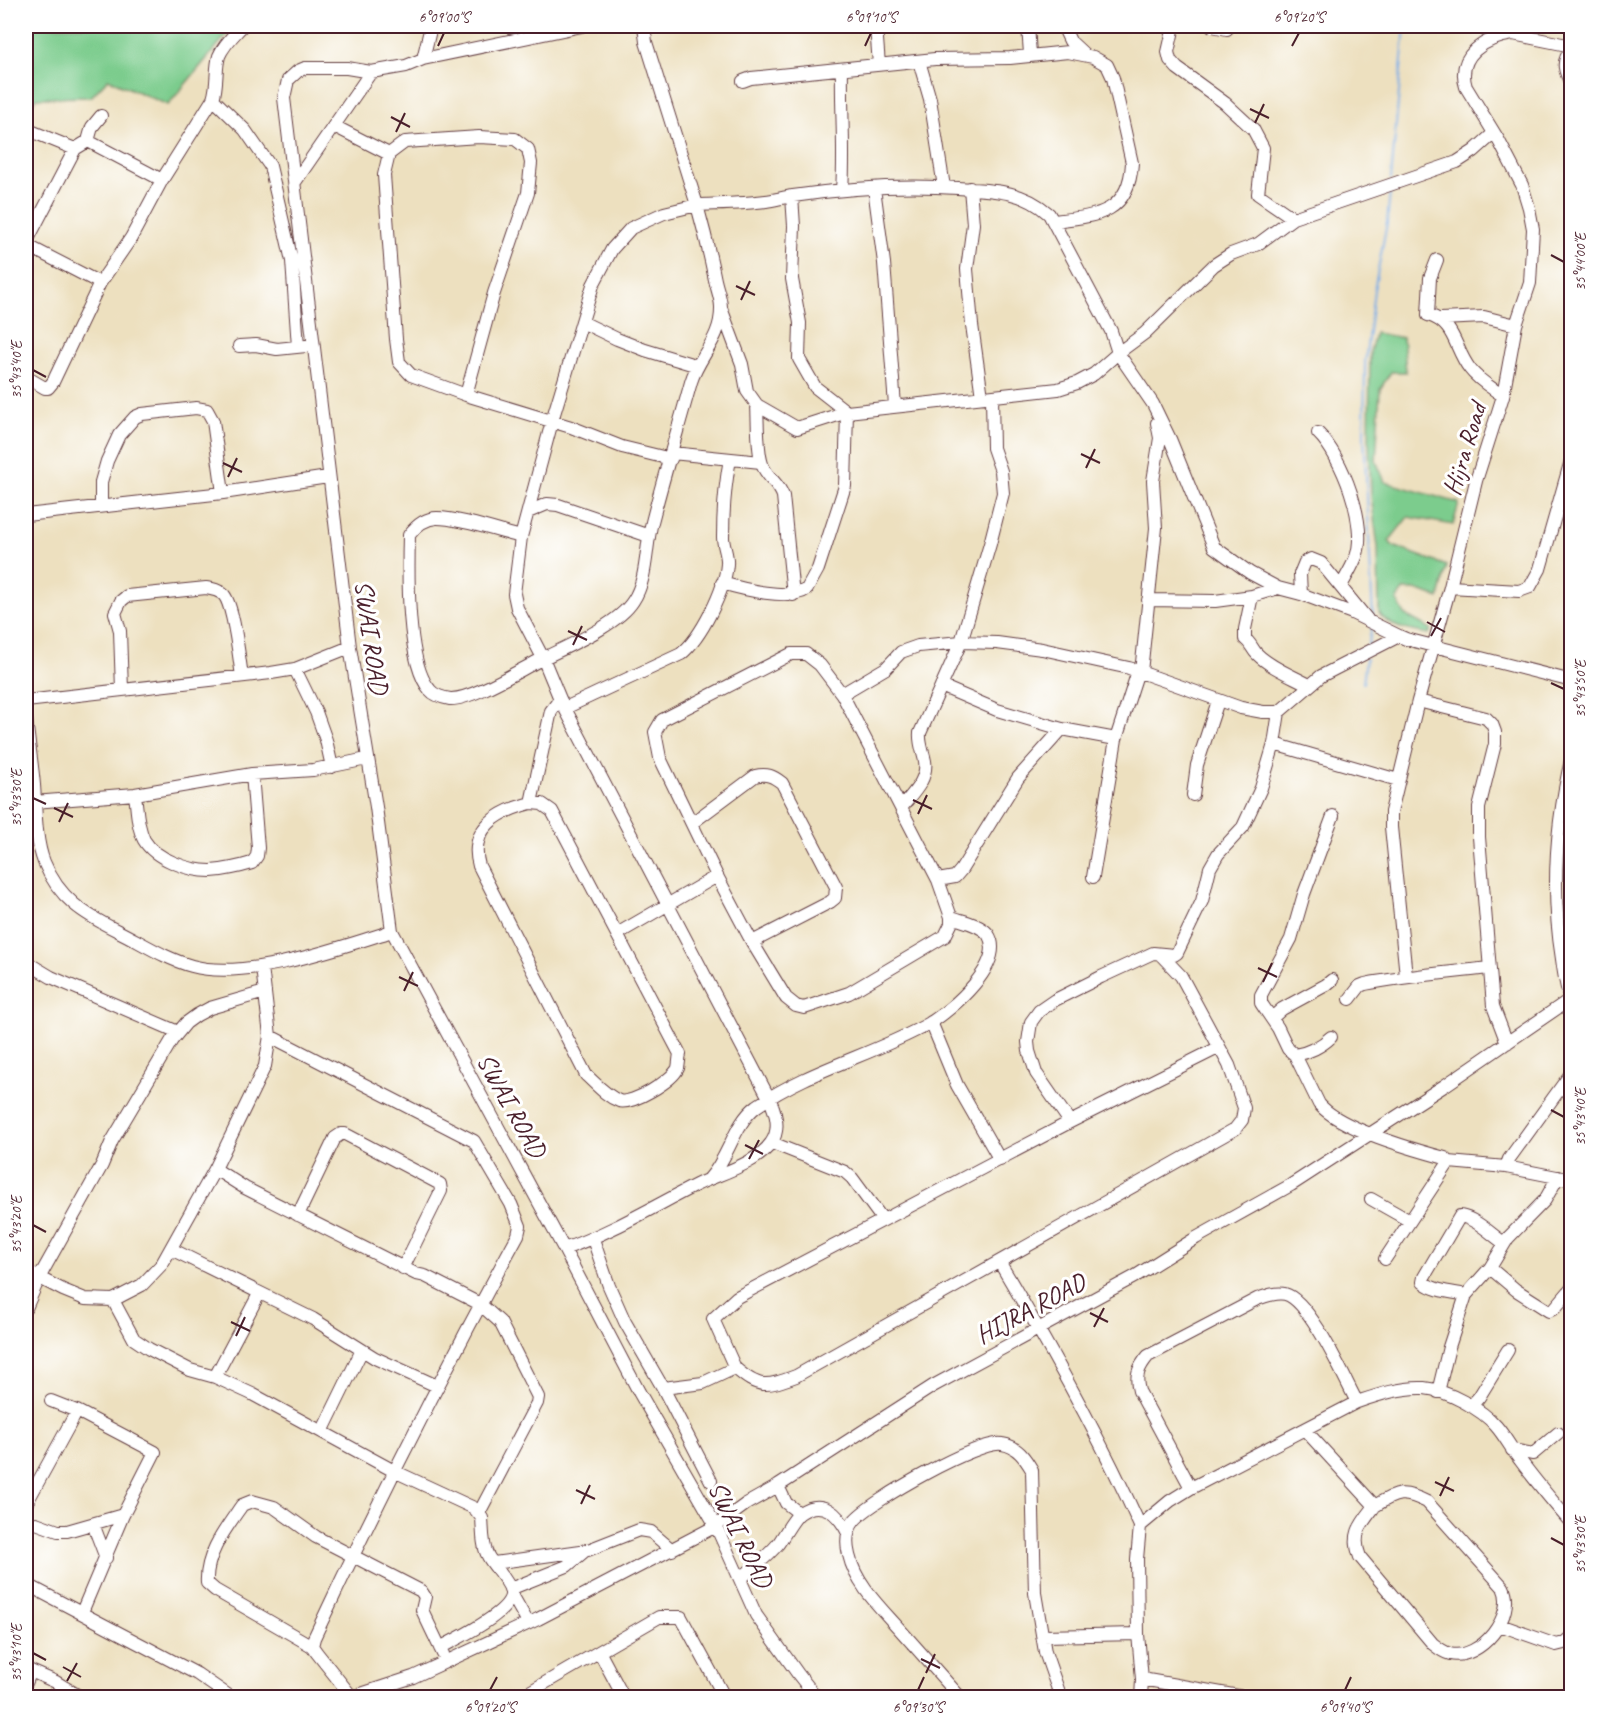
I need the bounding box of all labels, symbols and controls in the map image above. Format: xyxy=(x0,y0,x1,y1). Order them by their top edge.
text: 6°09'00"S xyxy=(419,8,472,27)
text: 6°09'10"S xyxy=(846,8,899,27)
text: 6°09'20"S xyxy=(1274,8,1327,27)
text: 35°44'00"E xyxy=(1571,231,1590,291)
text: 35°43'40"E xyxy=(7,339,26,399)
street label: Hijra Road xyxy=(1435,395,1495,499)
street label: SWAI ROAD xyxy=(347,578,396,698)
text: 35°43'50"E xyxy=(1571,658,1590,718)
text: 35°43'30"E xyxy=(7,767,26,827)
street label: SWAI ROAD xyxy=(470,1047,555,1165)
text: 35°43'40"E xyxy=(1571,1086,1590,1146)
text: 35°43'20"E xyxy=(7,1194,26,1254)
street label: HIJRA ROAD xyxy=(969,1265,1093,1351)
street label: SWAI ROAD xyxy=(701,1476,781,1594)
text: 35°43'30"E xyxy=(1571,1514,1590,1574)
text: 35°43'10"E xyxy=(7,1622,26,1682)
text: 6°09'20"S xyxy=(465,1698,518,1717)
text: 6°09'30"S xyxy=(893,1698,946,1717)
text: 6°09'40"S xyxy=(1320,1698,1373,1717)

